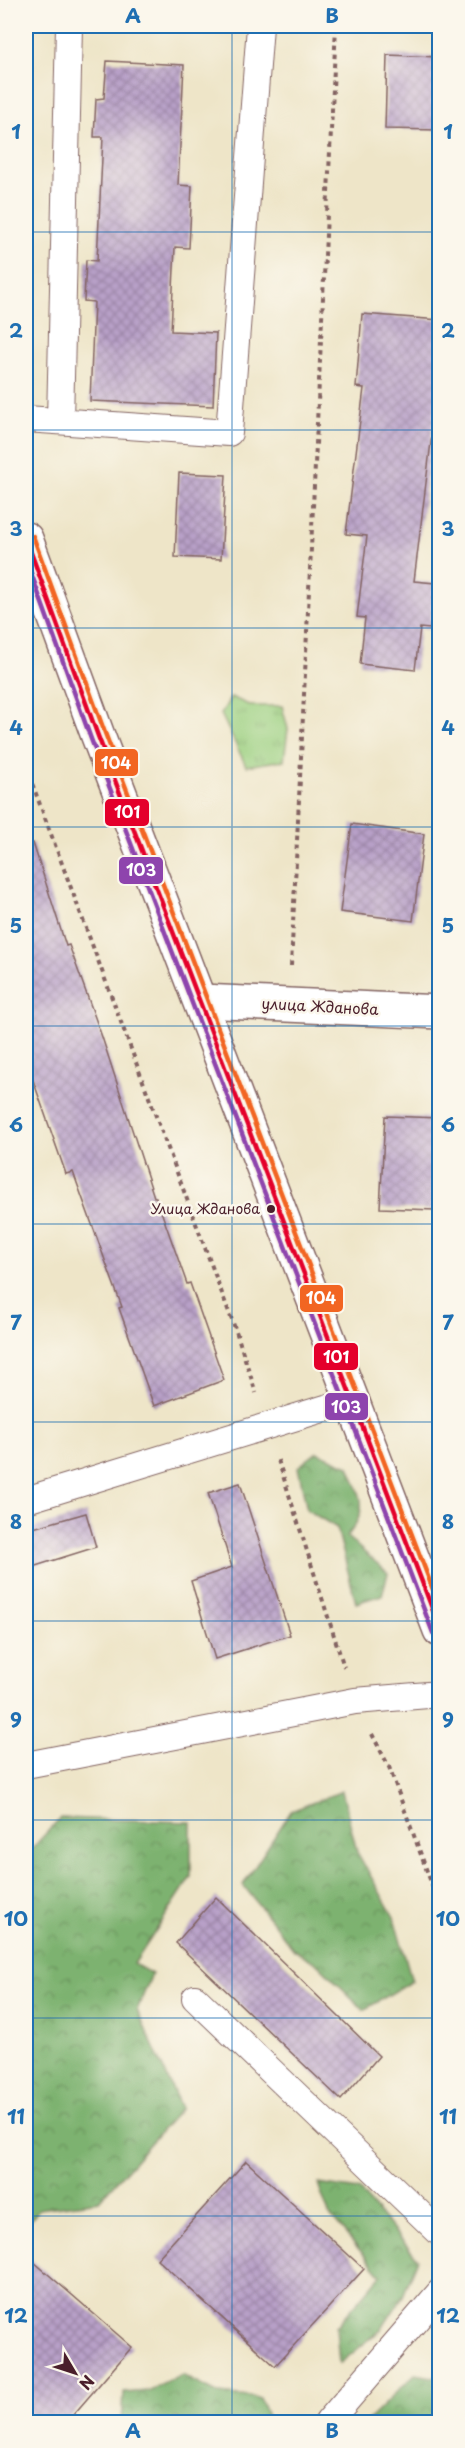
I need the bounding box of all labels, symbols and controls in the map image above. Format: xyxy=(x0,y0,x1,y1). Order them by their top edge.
text: A xyxy=(125,0,141,30)
text: B xyxy=(325,0,339,30)
text: 1 xyxy=(11,116,21,146)
text: 1 xyxy=(443,116,453,146)
text: 2 xyxy=(9,315,23,345)
text: 2 xyxy=(441,315,455,345)
text: 3 xyxy=(9,513,23,543)
text: 3 xyxy=(441,513,455,543)
text: 4 xyxy=(9,712,23,742)
text: 4 xyxy=(441,712,455,742)
line badge: 104 xyxy=(94,748,139,777)
text: 104 xyxy=(101,750,131,774)
line badge: 101 xyxy=(104,798,150,827)
text: 101 xyxy=(114,799,140,823)
line badge: 103 xyxy=(118,856,164,885)
text: 103 xyxy=(126,857,156,881)
text: 5 xyxy=(10,910,22,940)
text: 5 xyxy=(442,910,454,940)
street label: улица Жданова xyxy=(261,991,380,1020)
text: 6 xyxy=(9,1109,23,1139)
text: 6 xyxy=(441,1109,455,1139)
place label: Улица Жданова xyxy=(151,1198,260,1219)
marker: Улица Жданова xyxy=(265,1203,277,1215)
line badge: 104 xyxy=(299,1284,344,1313)
text: 104 xyxy=(306,1285,336,1309)
text: 7 xyxy=(10,1307,22,1337)
text: 7 xyxy=(442,1307,454,1337)
line badge: 101 xyxy=(313,1342,359,1371)
text: 101 xyxy=(323,1344,349,1368)
line badge: 103 xyxy=(324,1392,369,1421)
text: 103 xyxy=(331,1394,361,1418)
text: 8 xyxy=(10,1506,22,1536)
text: 8 xyxy=(442,1506,454,1536)
text: 9 xyxy=(10,1704,22,1734)
text: 9 xyxy=(442,1704,454,1734)
text: 10 xyxy=(4,1903,28,1933)
text: 10 xyxy=(436,1903,460,1933)
text: 11 xyxy=(7,2101,25,2131)
text: 11 xyxy=(439,2101,457,2131)
text: 12 xyxy=(4,2300,28,2330)
text: 12 xyxy=(436,2300,460,2330)
north arrow xyxy=(45,2343,105,2403)
text: N xyxy=(74,2371,101,2396)
text: A xyxy=(125,2415,141,2445)
text: B xyxy=(325,2415,339,2445)

